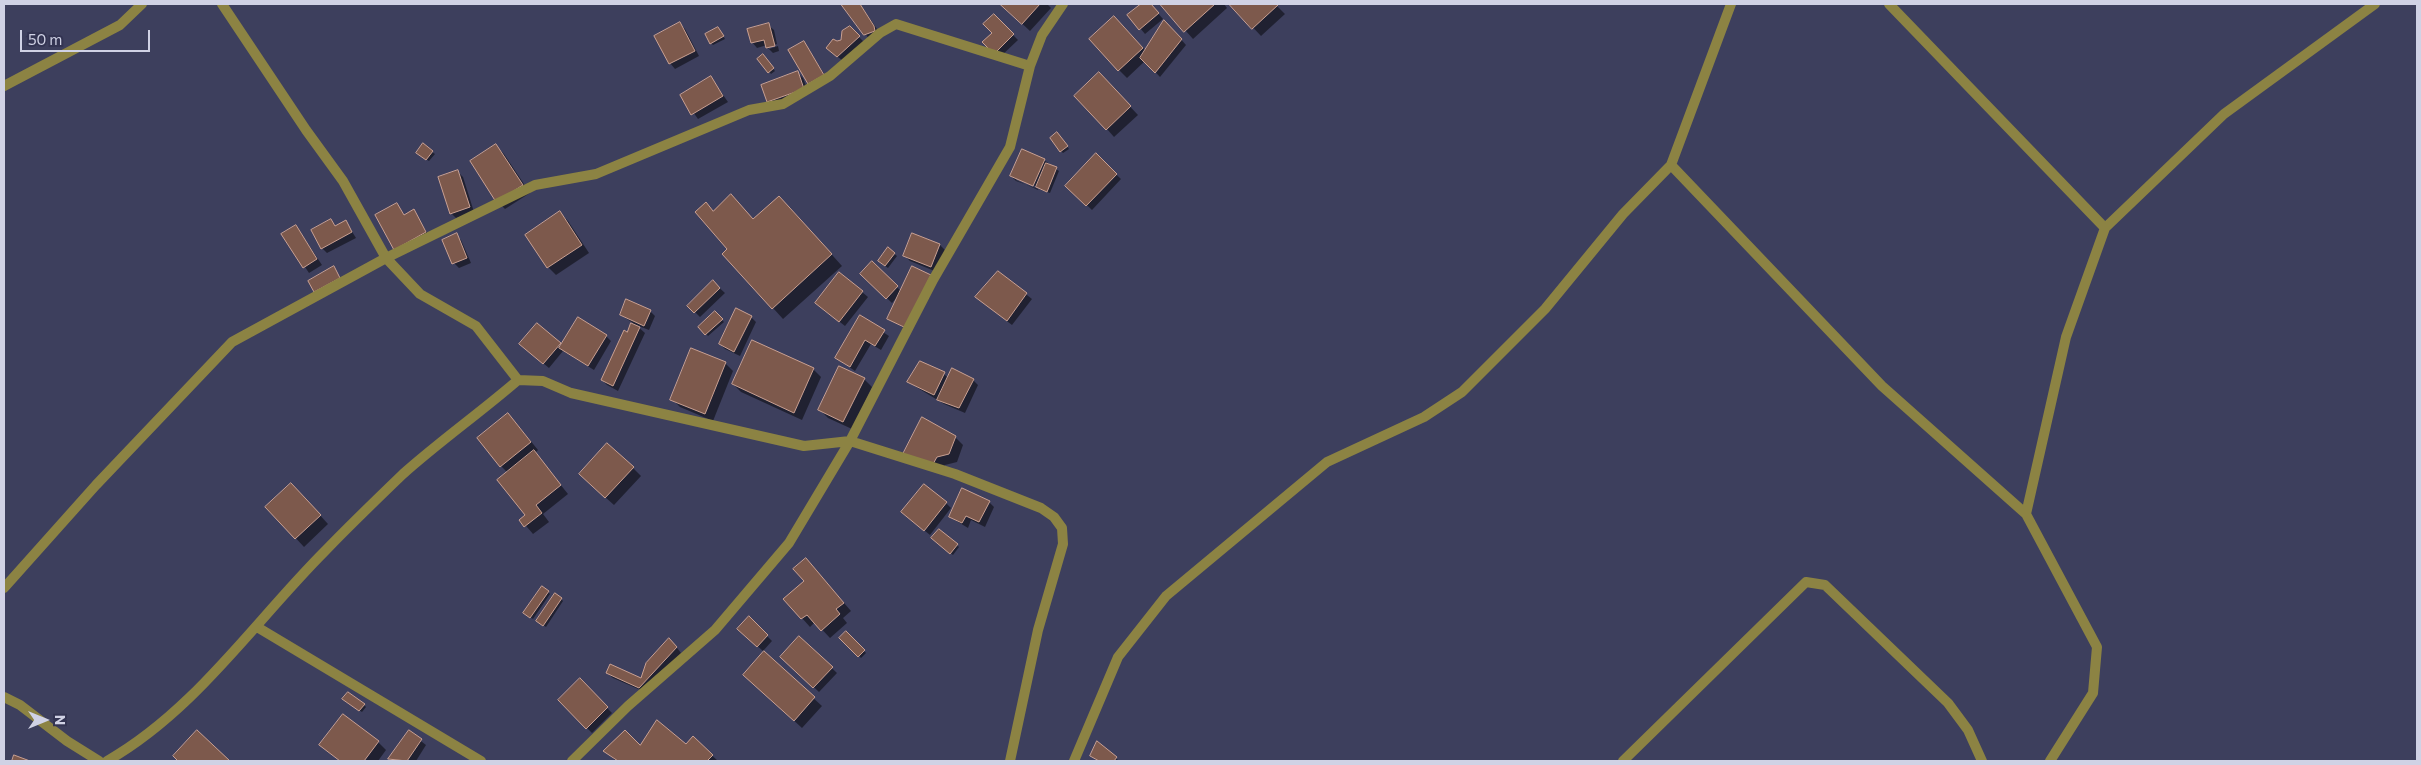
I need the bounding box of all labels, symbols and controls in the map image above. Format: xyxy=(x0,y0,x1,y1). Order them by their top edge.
scale bar xyxy=(22,20,152,52)
text: 50 m xyxy=(28,30,62,48)
north arrow xyxy=(20,695,70,745)
text: N xyxy=(52,715,69,725)

